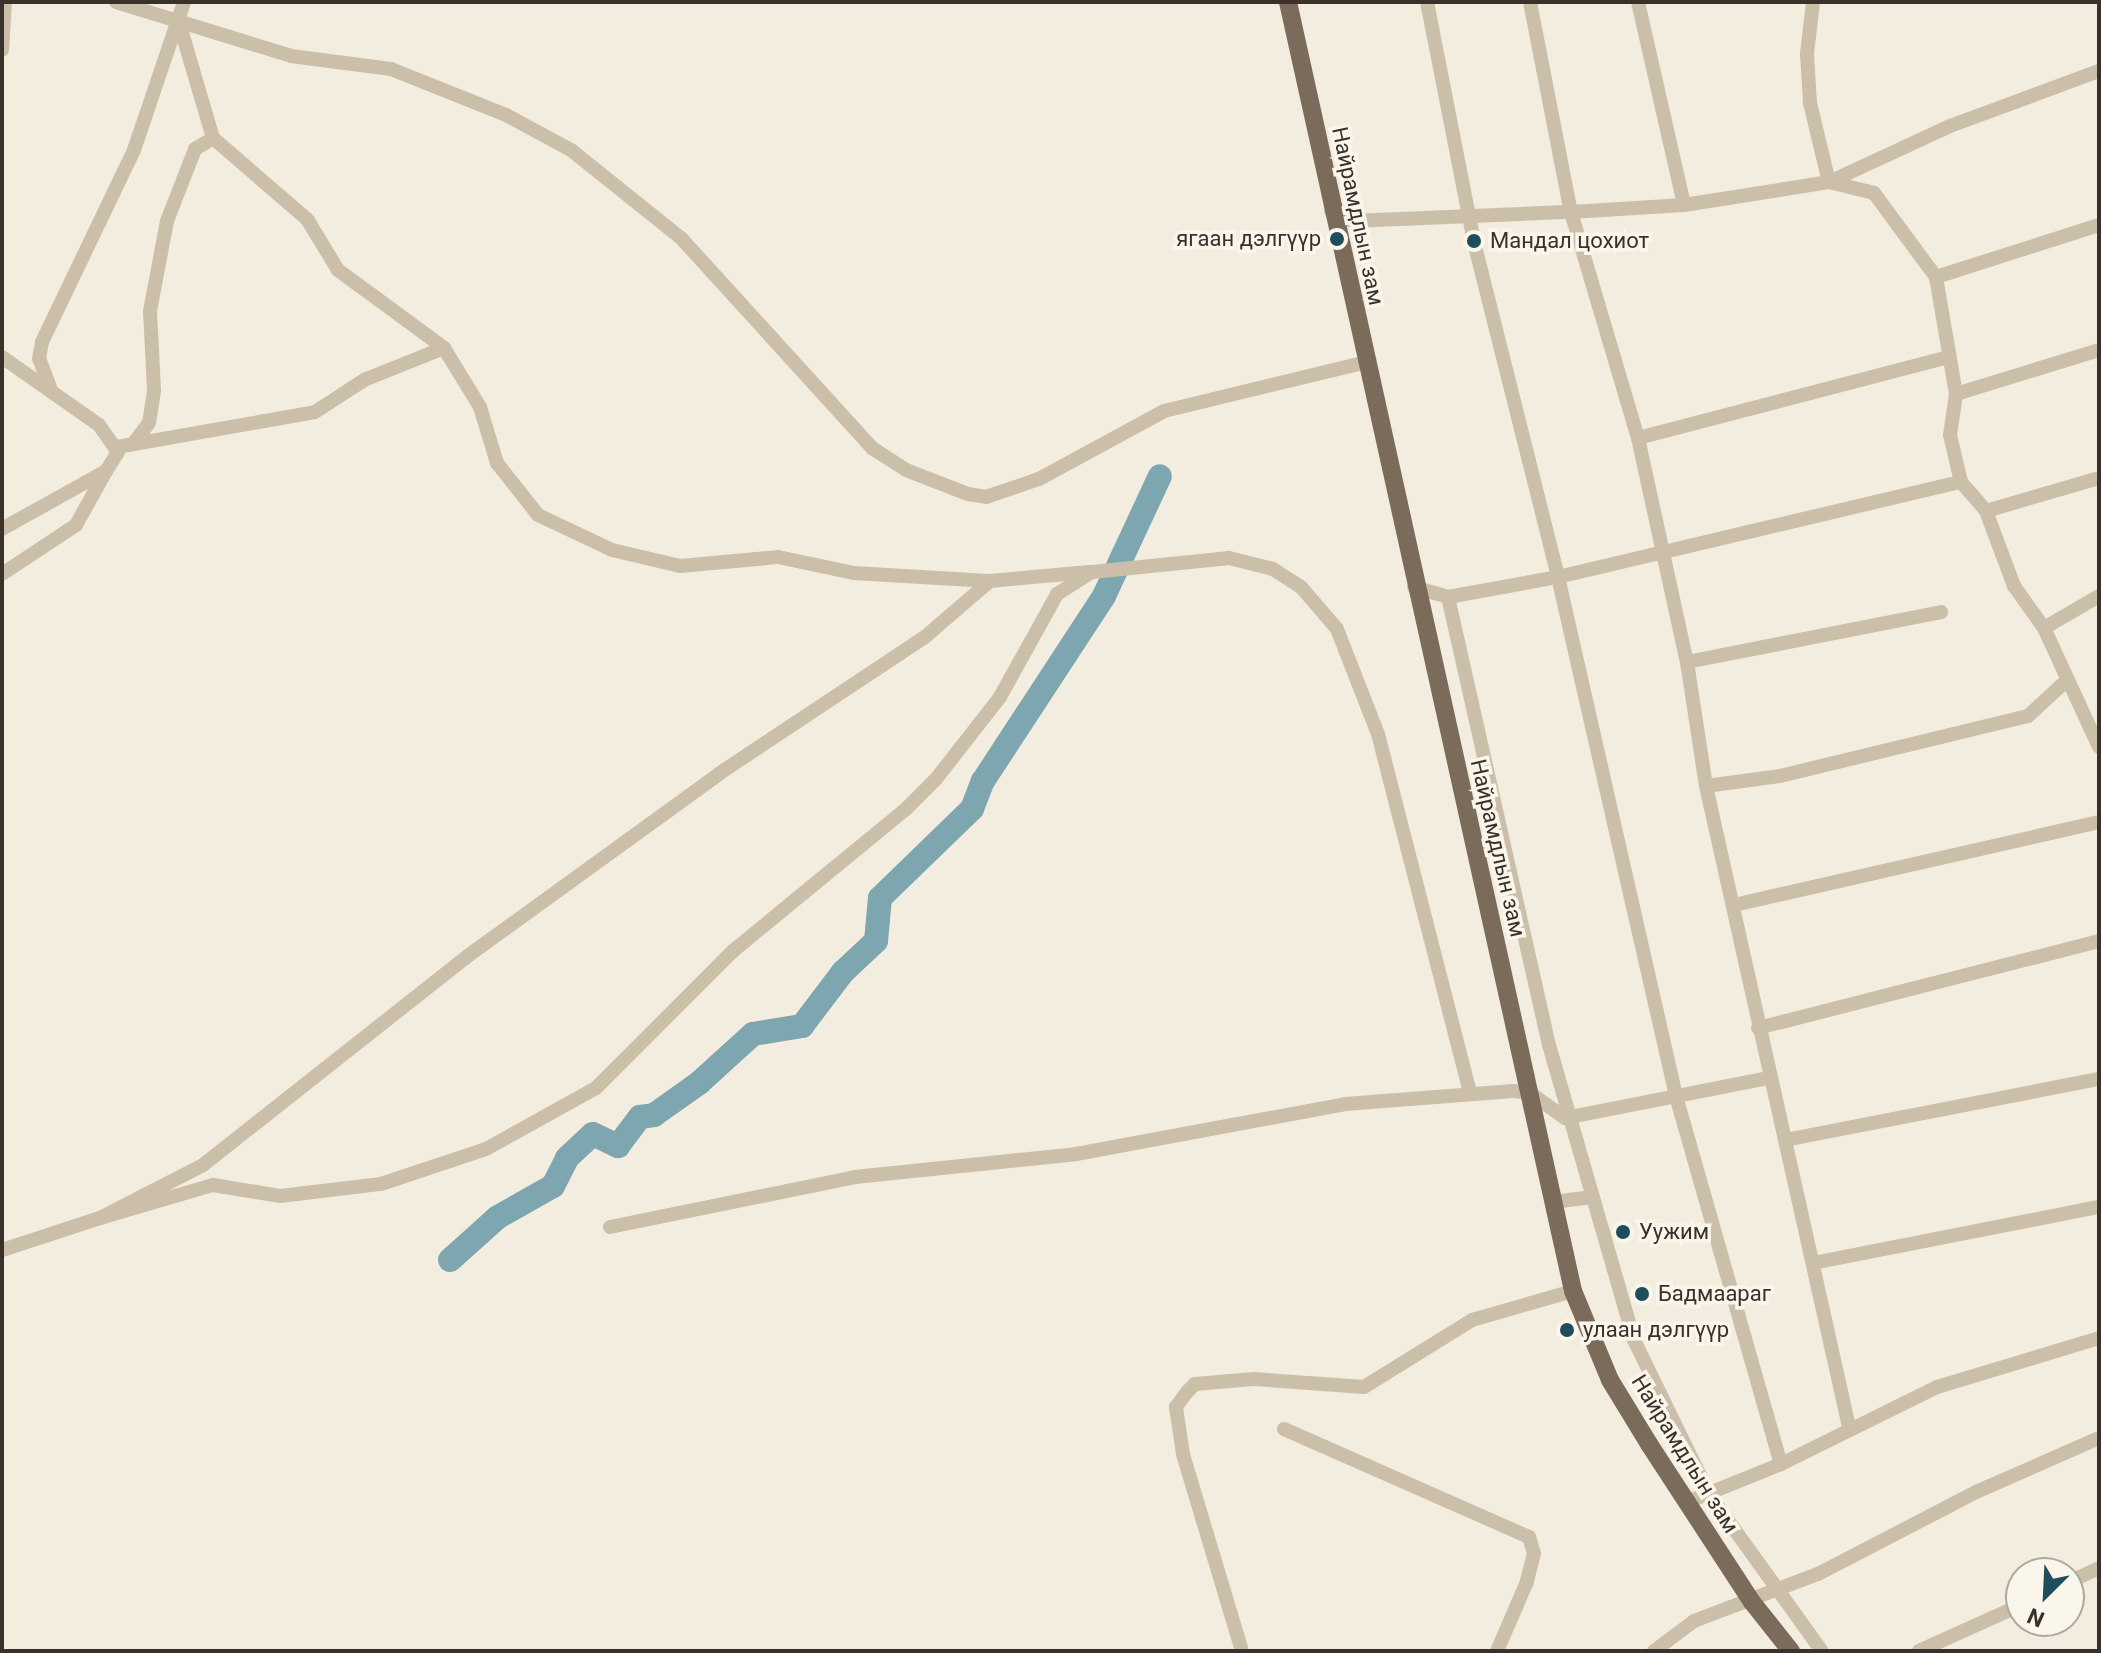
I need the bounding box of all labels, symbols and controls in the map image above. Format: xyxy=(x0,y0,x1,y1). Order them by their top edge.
street label: Найрамдлын зам xyxy=(1326,124,1390,308)
place label: ягаан дэлгүүр xyxy=(1176,226,1321,252)
place label: Мандал цохиот xyxy=(1490,228,1649,254)
marker: ягаан дэлгүүр xyxy=(1328,230,1346,248)
marker: Мандал цохиот xyxy=(1465,232,1483,250)
street label: Найрамдлын зам xyxy=(1465,757,1531,939)
place label: Уужим xyxy=(1639,1219,1709,1245)
marker: Уужим xyxy=(1614,1223,1632,1241)
place label: Бадмаараг xyxy=(1658,1281,1771,1307)
marker: Бадмаараг xyxy=(1633,1285,1651,1303)
place label: улаан дэлгүүр xyxy=(1583,1317,1729,1343)
marker: улаан дэлгүүр xyxy=(1558,1321,1576,1339)
street label: Найрамдлын зам xyxy=(1626,1370,1744,1538)
north arrow xyxy=(2005,1557,2085,1637)
text: N xyxy=(2024,1603,2048,1632)

